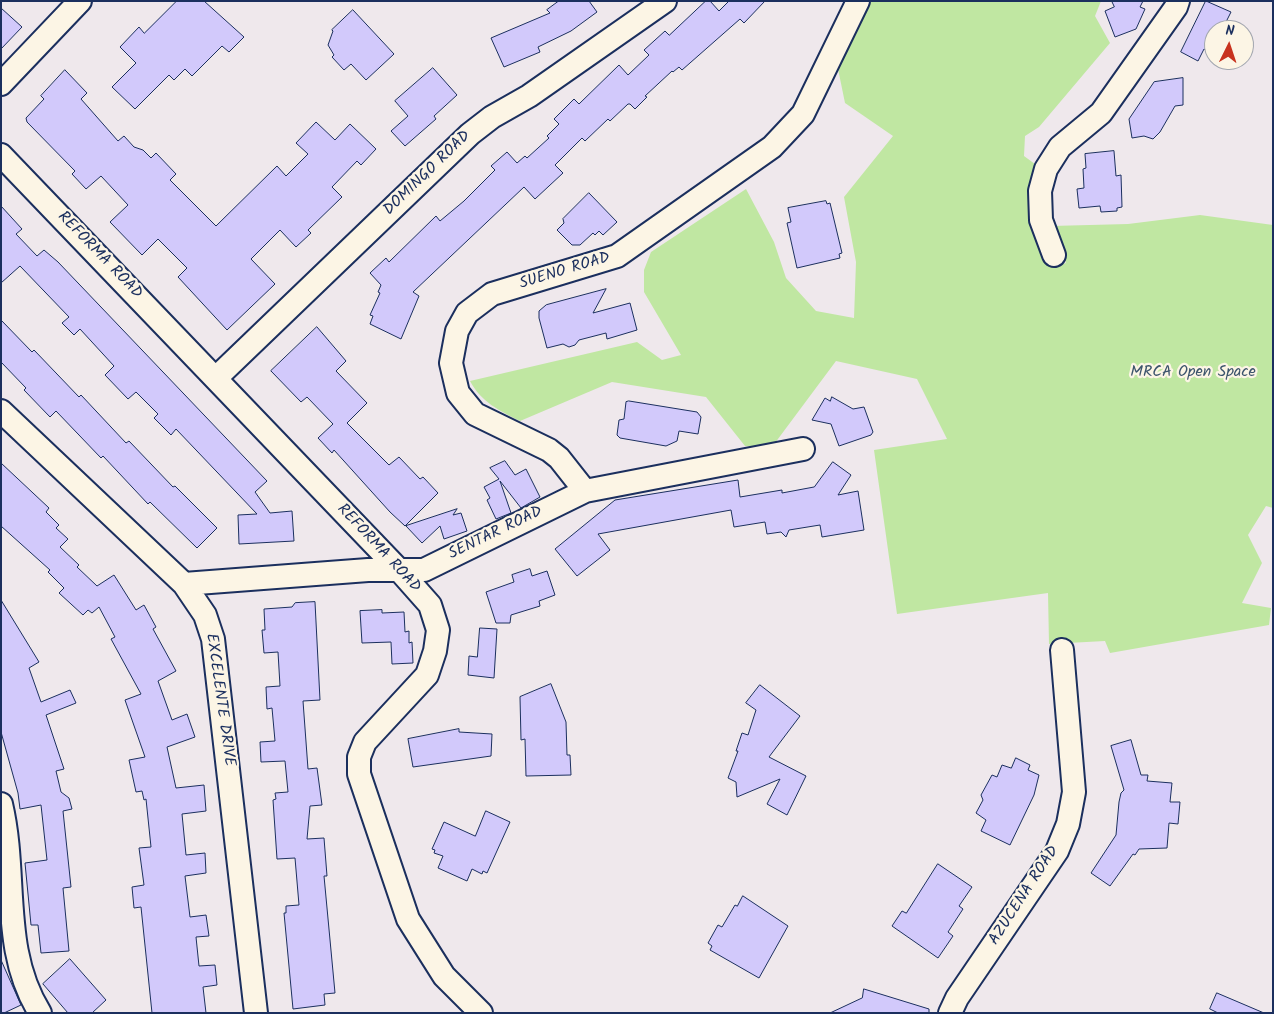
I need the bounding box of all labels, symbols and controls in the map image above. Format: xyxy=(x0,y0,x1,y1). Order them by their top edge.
north arrow xyxy=(1204,20,1254,70)
text: N xyxy=(1225,20,1235,42)
street label: DOMINGO ROAD xyxy=(380,128,476,220)
street label: REFORMA ROAD xyxy=(52,208,146,304)
street label: SUENO ROAD xyxy=(517,249,613,295)
park label: MRCA Open Space xyxy=(1130,363,1256,383)
street label: REFORMA ROAD xyxy=(332,501,424,597)
street label: SENTAR ROAD xyxy=(446,503,546,565)
street label: EXCELENTE DRIVE xyxy=(200,632,238,768)
street label: AZUCENA ROAD xyxy=(986,843,1064,949)

